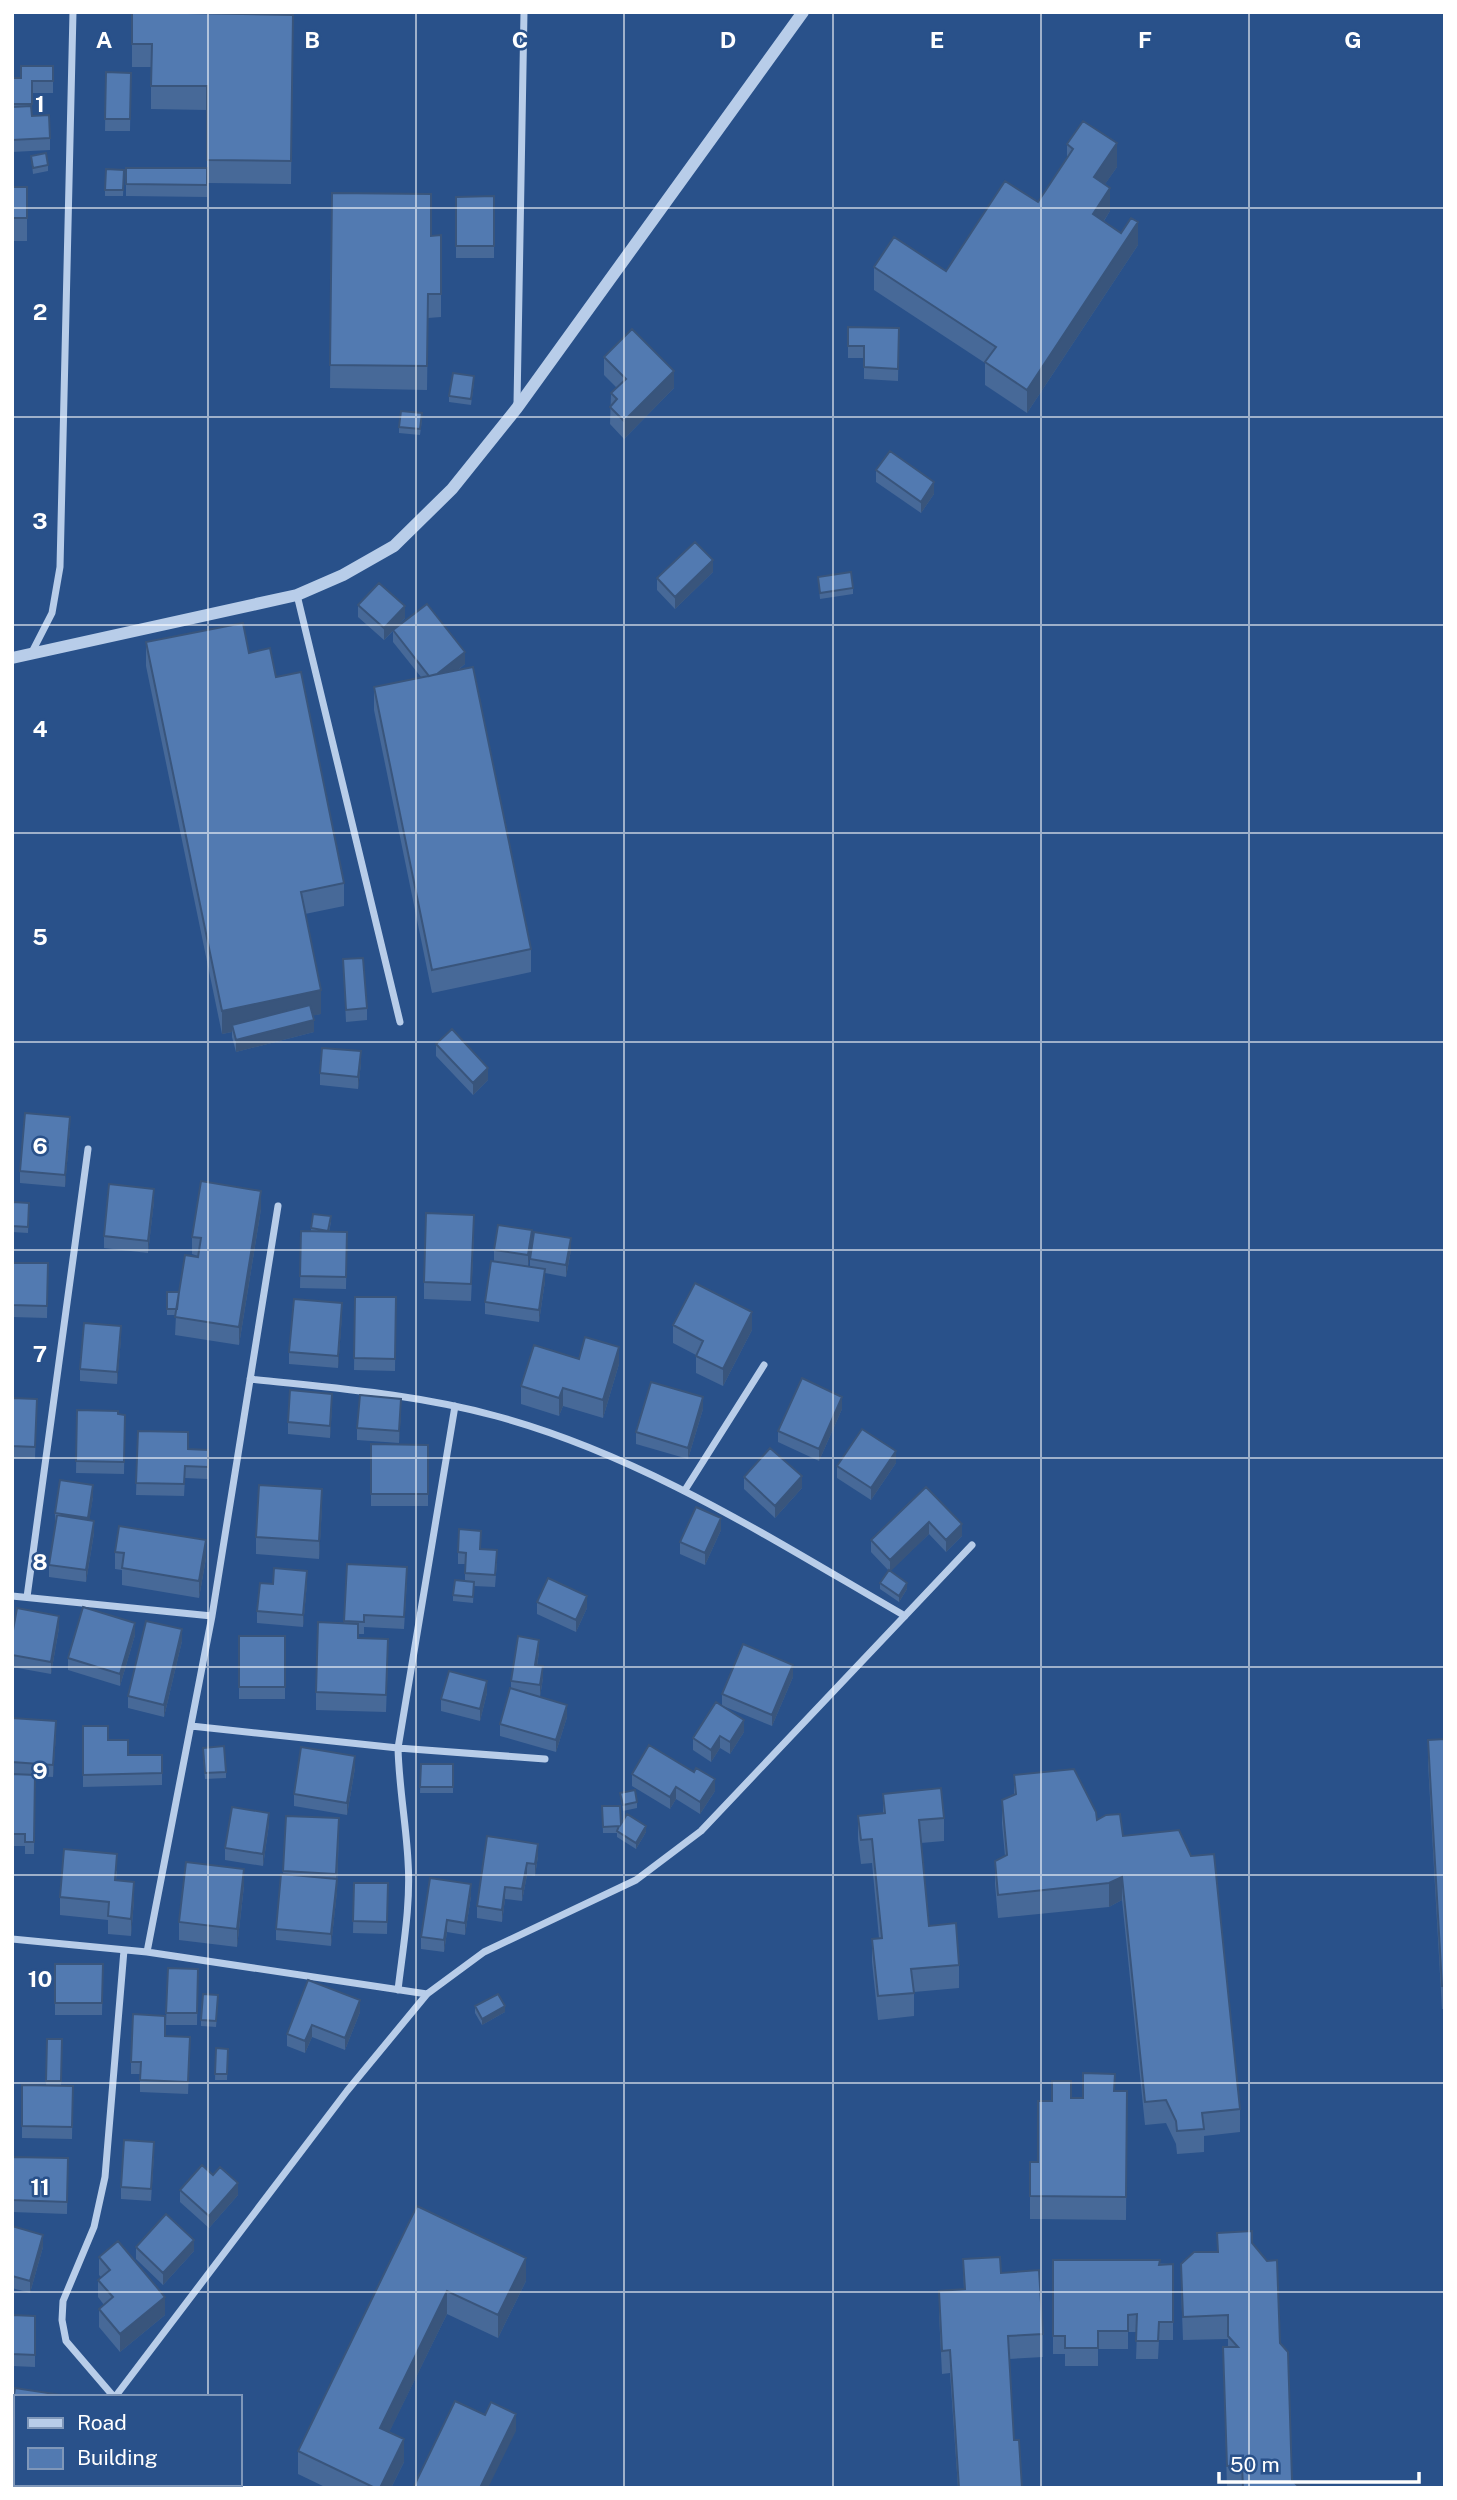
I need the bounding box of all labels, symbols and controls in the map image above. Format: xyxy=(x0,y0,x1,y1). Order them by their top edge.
text: A xyxy=(96,26,113,53)
text: B xyxy=(304,26,320,53)
text: C xyxy=(512,26,528,53)
text: D xyxy=(720,26,736,53)
text: E xyxy=(930,26,944,53)
text: F xyxy=(1138,26,1152,53)
text: G xyxy=(1344,26,1362,53)
text: 1 xyxy=(35,90,45,117)
text: 2 xyxy=(33,298,47,325)
text: 3 xyxy=(32,507,48,534)
text: 4 xyxy=(32,715,48,742)
text: 5 xyxy=(32,923,48,950)
text: 6 xyxy=(32,1132,48,1159)
text: 7 xyxy=(33,1340,47,1367)
text: 8 xyxy=(32,1548,48,1575)
text: 9 xyxy=(32,1757,48,1784)
text: 10 xyxy=(28,1965,52,1992)
text: 11 xyxy=(30,2173,50,2200)
legend xyxy=(14,2395,242,2486)
text: Road xyxy=(77,2410,127,2435)
scale bar xyxy=(1219,2440,1418,2484)
text: Building xyxy=(77,2445,158,2470)
text: 50 m xyxy=(1230,2452,1280,2477)

